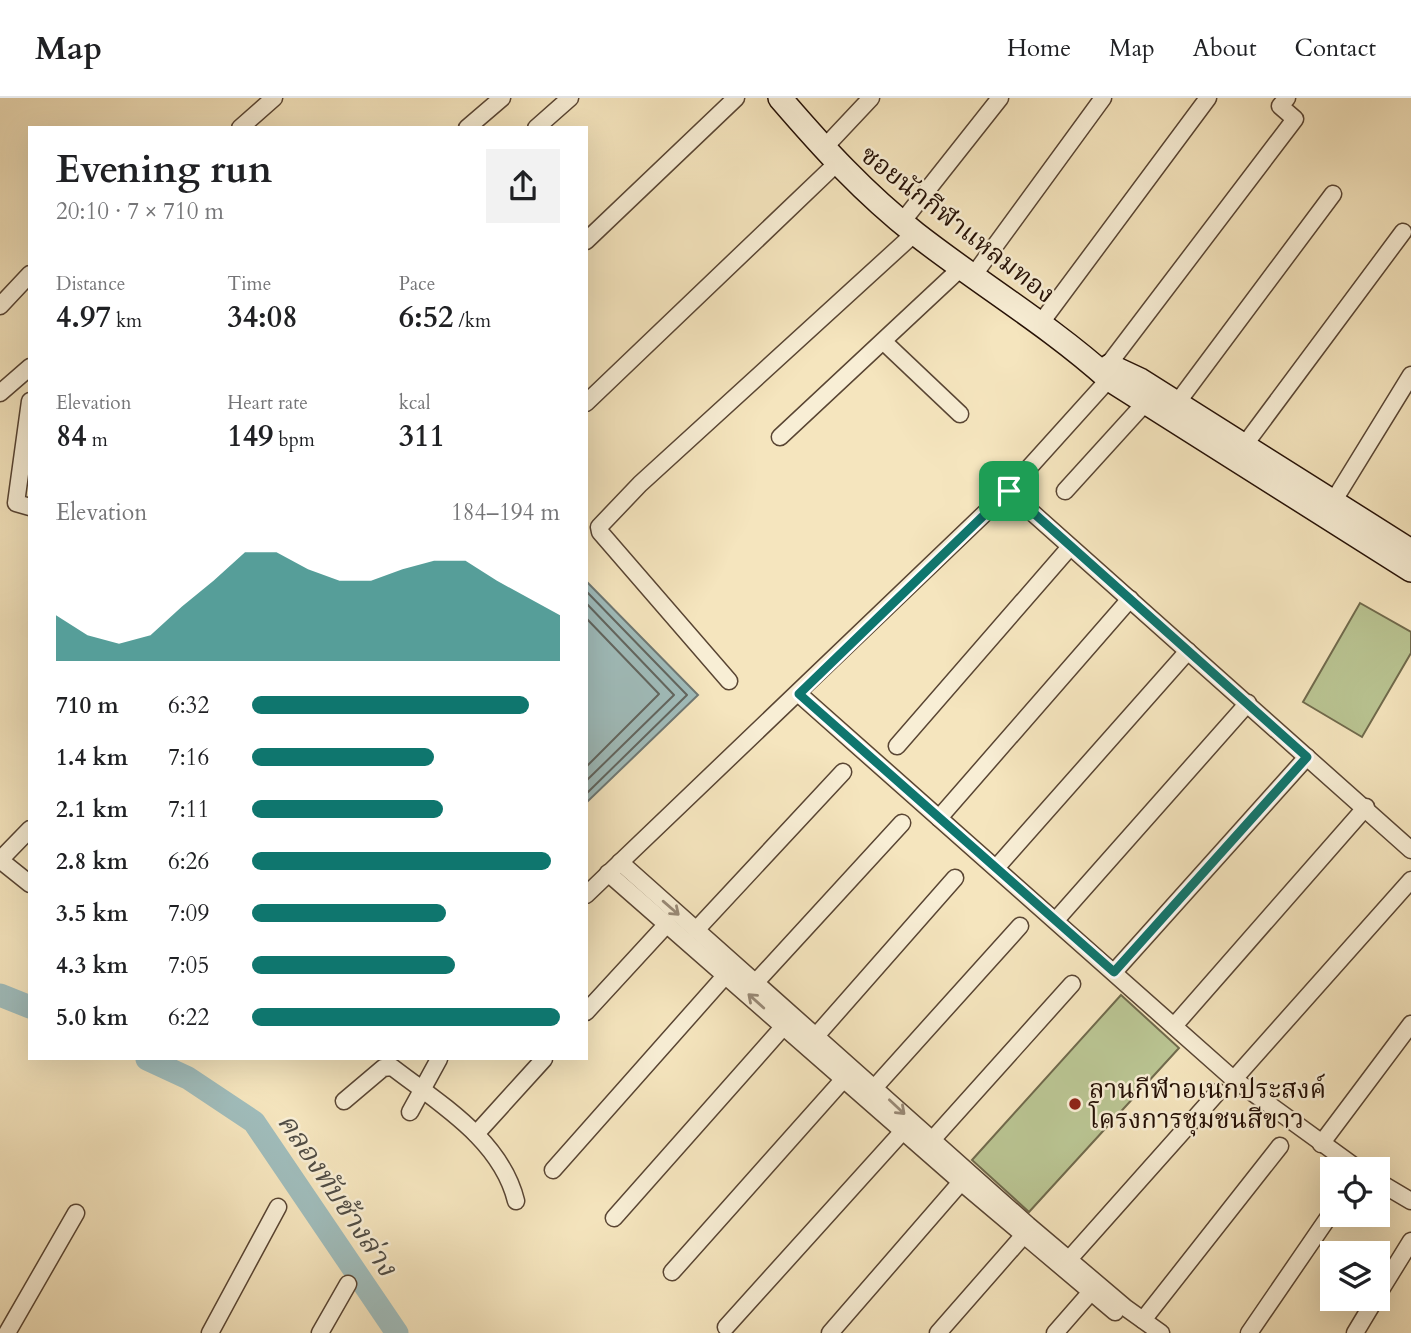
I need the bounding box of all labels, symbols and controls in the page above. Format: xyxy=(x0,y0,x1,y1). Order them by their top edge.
text: Map xyxy=(35,26,102,71)
text: Home xyxy=(1007,32,1071,65)
text: Map xyxy=(1109,32,1155,65)
text: About xyxy=(1193,32,1257,65)
text: Contact xyxy=(1295,32,1376,65)
street label: ซอยนักกีฬาแหลมทอง xyxy=(853,137,1062,311)
text: Evening run xyxy=(56,144,272,196)
button: share xyxy=(486,149,560,223)
text: 20:10 · 7 × 710 m xyxy=(56,196,224,227)
text: Distance xyxy=(56,271,125,297)
text: Time xyxy=(227,271,271,297)
text: Pace xyxy=(399,271,435,297)
text: 4.97 xyxy=(56,297,111,338)
text: 34:08 xyxy=(227,297,298,338)
text: 6:52 xyxy=(399,297,453,338)
text: km xyxy=(111,308,142,334)
text: /km xyxy=(453,308,491,334)
text: Elevation xyxy=(56,390,131,416)
text: Heart rate xyxy=(227,390,308,416)
text: kcal xyxy=(399,390,431,416)
text: 84 xyxy=(56,416,87,457)
text: 149 xyxy=(227,416,273,457)
text: 311 xyxy=(399,416,445,457)
text: m xyxy=(87,427,108,453)
text: bpm xyxy=(273,427,315,453)
pin xyxy=(979,461,1039,521)
icon: arrive xyxy=(990,472,1028,510)
text: Elevation xyxy=(56,497,147,528)
text: 184–194 m xyxy=(451,497,560,528)
text: 710 m xyxy=(56,690,119,721)
text: 6:32 xyxy=(168,690,209,721)
text: 1.4 km xyxy=(56,742,128,773)
text: 7:16 xyxy=(168,742,209,773)
text: 2.1 km xyxy=(56,794,128,825)
text: 7:11 xyxy=(168,794,209,825)
text: 2.8 km xyxy=(56,846,128,877)
text: 6:26 xyxy=(168,846,209,877)
text: 3.5 km xyxy=(56,898,128,929)
text: 7:09 xyxy=(168,898,209,929)
one-way arrow xyxy=(662,900,680,916)
text: 4.3 km xyxy=(56,950,128,981)
text: 7:05 xyxy=(168,950,209,981)
one-way arrow xyxy=(747,993,765,1009)
text: 5.0 km xyxy=(56,1002,128,1033)
text: 6:22 xyxy=(168,1002,209,1033)
place label: ลานกีฬาอเนกประสงค์ โครงการชุมชนสีขาว xyxy=(1088,1072,1326,1137)
marker: ลานกีฬาอเนกประสงค์ โครงการชุมชนสีขาว xyxy=(1067,1096,1083,1112)
one-way arrow xyxy=(888,1098,905,1115)
water label: คลองทับช้างล่าง xyxy=(269,1106,406,1284)
map controls xyxy=(1320,1157,1390,1311)
button: locate xyxy=(1320,1157,1390,1227)
button: layers xyxy=(1320,1241,1390,1311)

